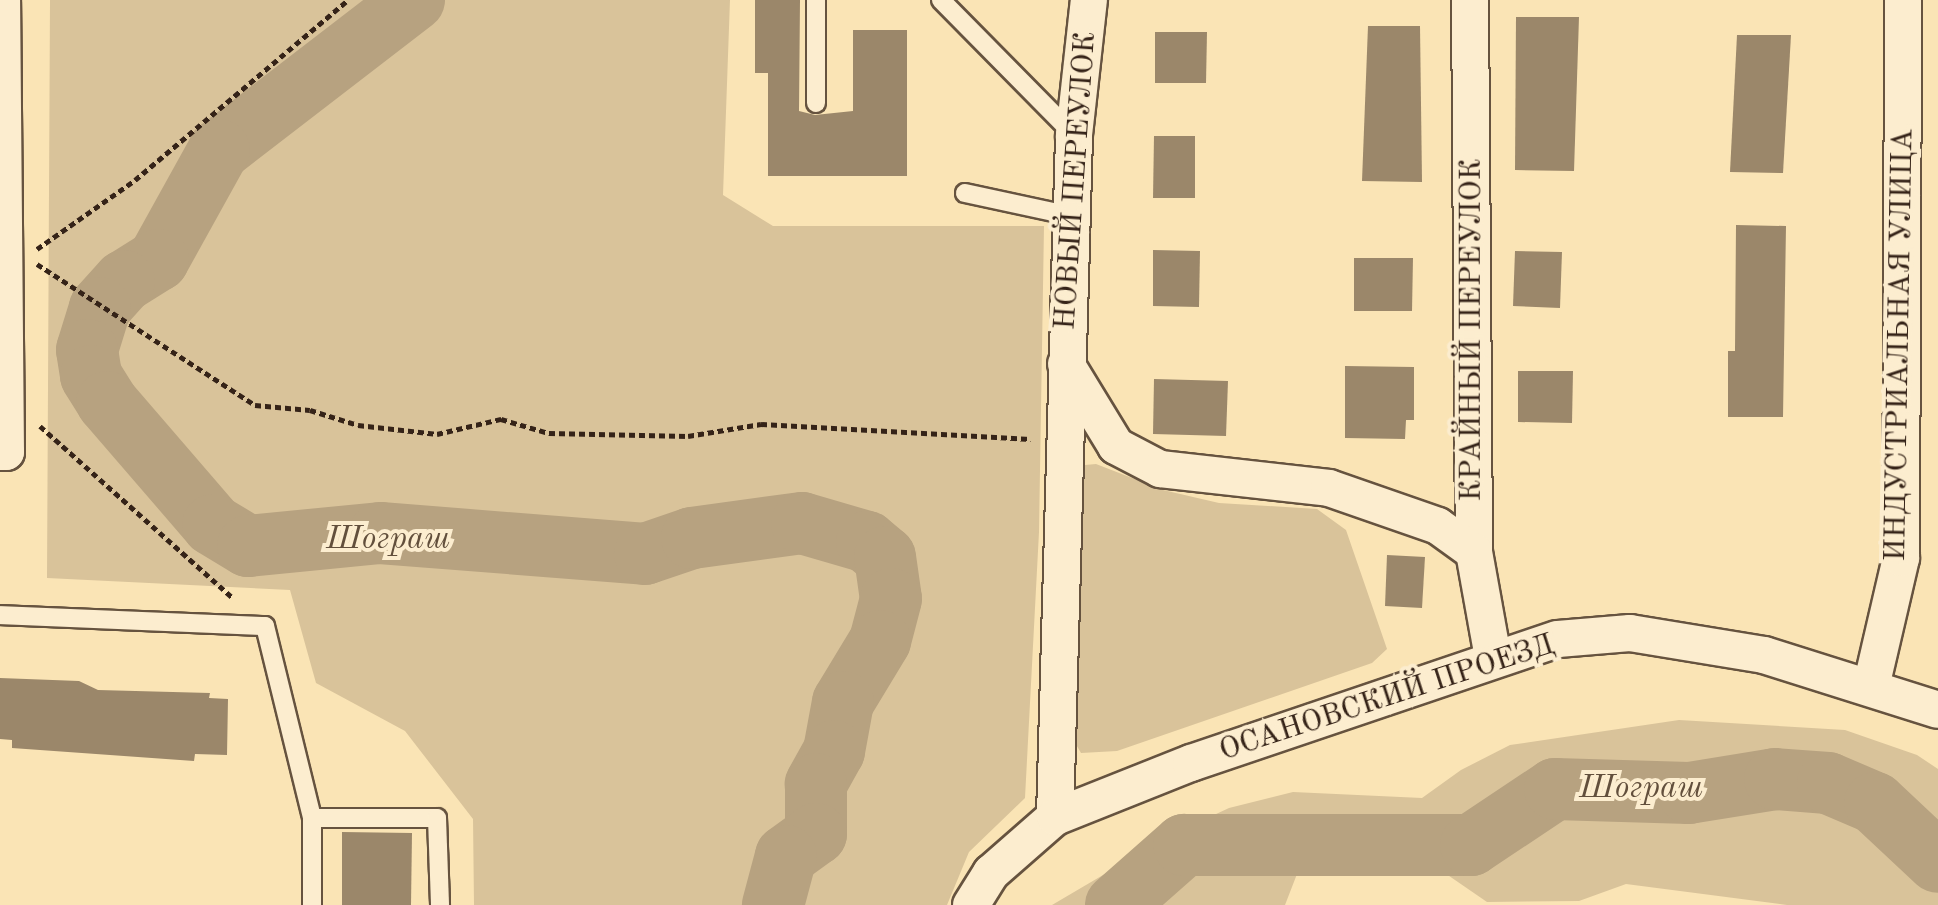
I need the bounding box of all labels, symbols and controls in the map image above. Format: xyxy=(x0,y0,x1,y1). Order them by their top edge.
street label: НОВЫЙ ПЕРЕУЛОК xyxy=(1048,31,1104,331)
street label: ИНДУСТРИАЛЬНАЯ УЛИЦА xyxy=(1878,128,1922,562)
street label: КРАЙНЫЙ ПЕРЕУЛОК xyxy=(1454,158,1490,502)
water label: Шограш xyxy=(326,521,450,559)
street label: ОСАНОВСКИЙ ПРОЕЗД xyxy=(1215,627,1559,769)
water label: Шограш xyxy=(1579,770,1703,808)

